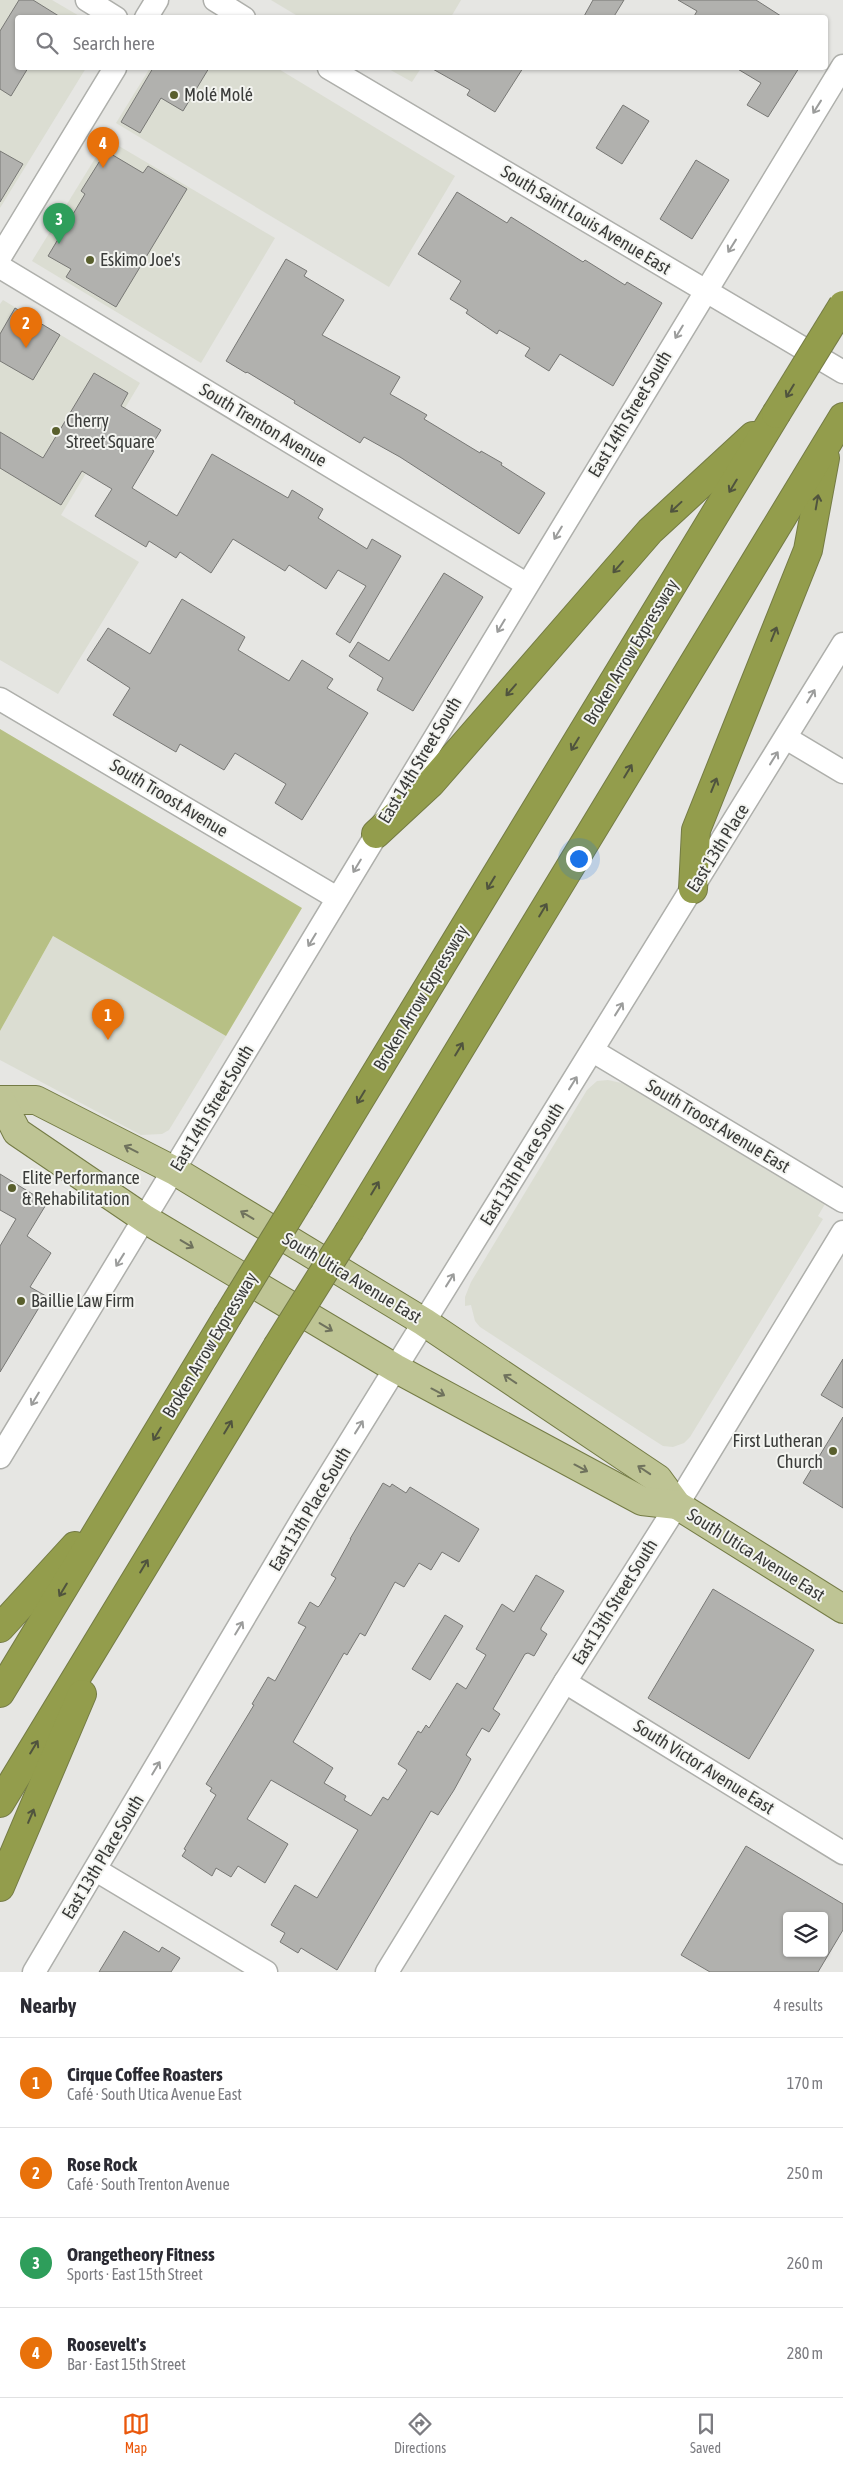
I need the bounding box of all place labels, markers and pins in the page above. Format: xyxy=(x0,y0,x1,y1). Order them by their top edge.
place label: Molé Molé xyxy=(184,84,253,105)
marker: Molé Molé xyxy=(168,89,180,101)
pin: 4 xyxy=(87,127,119,168)
pin: 3 xyxy=(43,203,75,244)
place label: Eskimo Joe's xyxy=(100,249,181,270)
marker: Eskimo Joe's xyxy=(84,254,96,266)
pin: 2 xyxy=(10,307,42,348)
place label: Cherry Street Square xyxy=(66,410,155,452)
marker: Cherry Street Square xyxy=(50,425,62,437)
pin: 1 xyxy=(92,999,124,1040)
place label: Elite Performance & Rehabilitation xyxy=(22,1167,140,1209)
marker: Elite Performance & Rehabilitation xyxy=(6,1182,18,1194)
place label: Baillie Law Firm xyxy=(31,1290,135,1311)
marker: Baillie Law Firm xyxy=(15,1295,27,1307)
place label: First Lutheran Church xyxy=(732,1430,823,1472)
marker: First Lutheran Church xyxy=(827,1445,839,1457)

